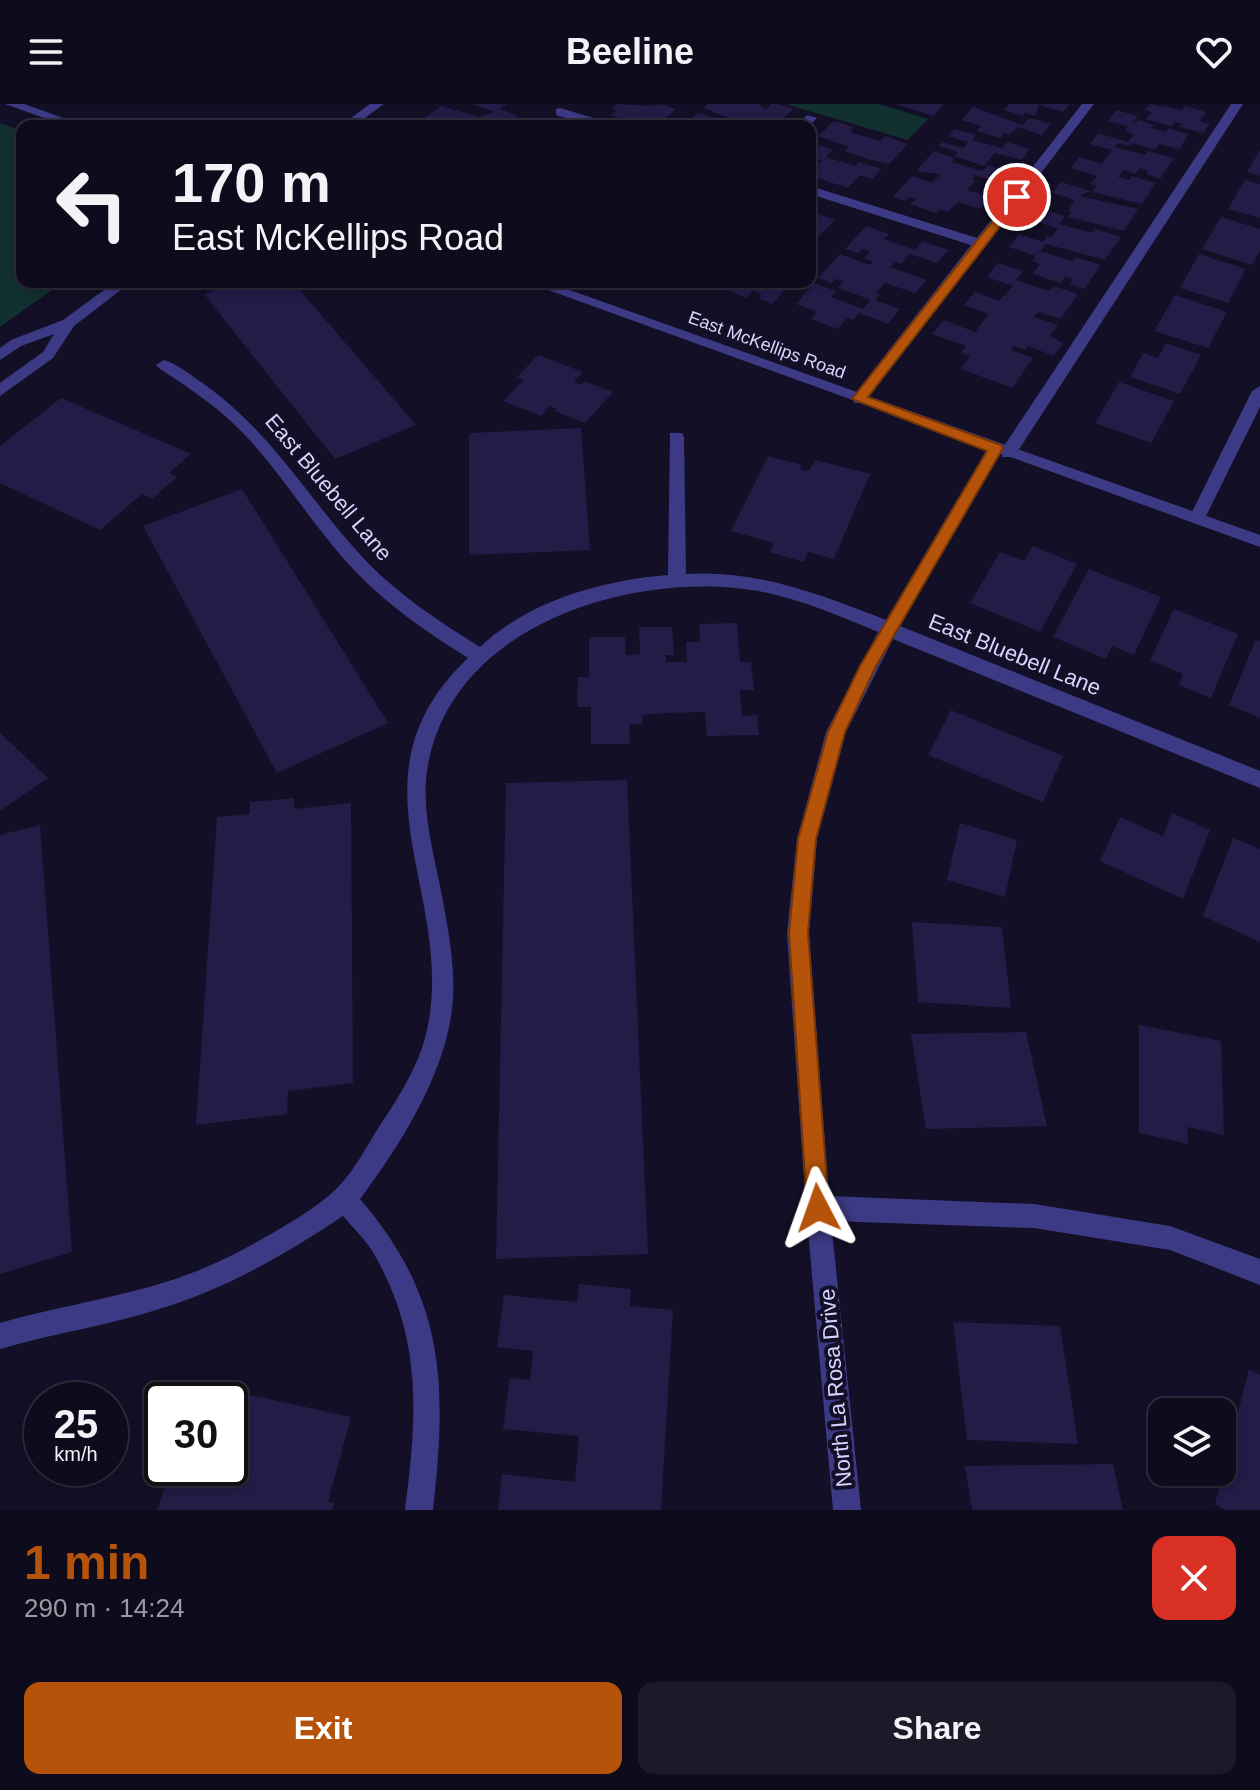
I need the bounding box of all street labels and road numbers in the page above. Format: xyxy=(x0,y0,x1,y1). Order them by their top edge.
street label: East McKellips Road xyxy=(686,307,848,383)
street label: East Bluebell Lane xyxy=(260,409,397,566)
street label: East Bluebell Lane xyxy=(925,609,1105,700)
street label: North La Rosa Drive xyxy=(814,1288,857,1488)

